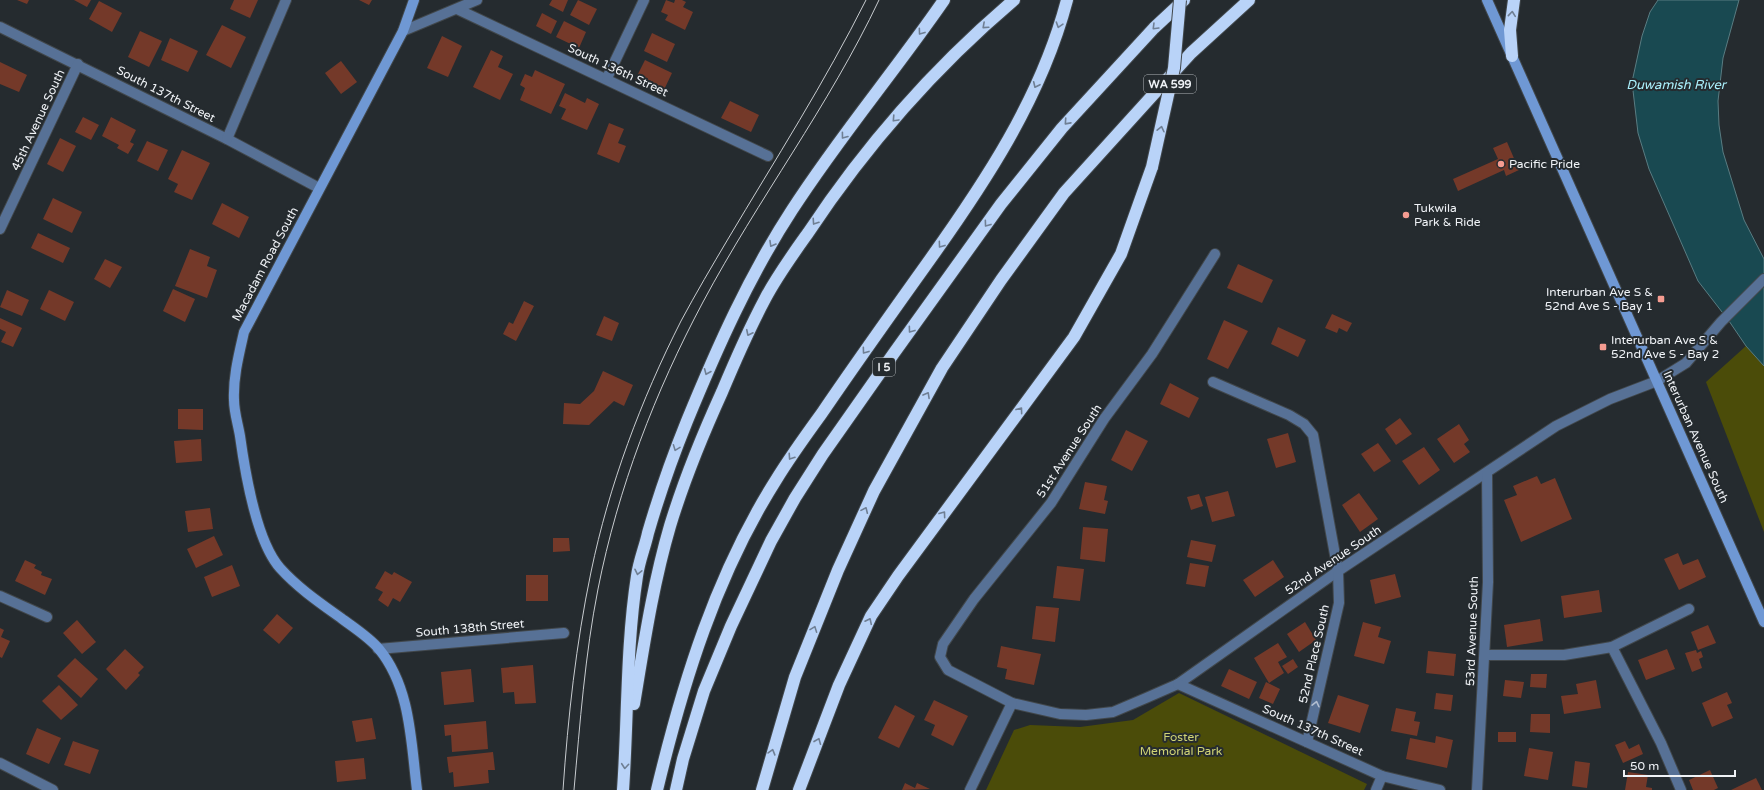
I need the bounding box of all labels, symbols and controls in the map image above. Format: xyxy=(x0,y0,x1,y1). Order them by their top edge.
one-way arrow xyxy=(1507,11,1516,17)
one-way arrow xyxy=(983,21,990,28)
one-way arrow xyxy=(1055,21,1064,28)
one-way arrow xyxy=(1153,22,1160,30)
one-way arrow xyxy=(919,27,926,34)
street label: South 136th Street xyxy=(566,41,671,100)
street label: South 137th Street xyxy=(114,63,218,125)
street label: 45th Avenue South xyxy=(8,67,68,173)
road number: WA 599 xyxy=(1144,75,1196,93)
water label: Duwamish River xyxy=(1626,77,1728,93)
one-way arrow xyxy=(1033,81,1041,88)
one-way arrow xyxy=(892,114,899,122)
one-way arrow xyxy=(1065,118,1072,125)
one-way arrow xyxy=(1156,126,1165,133)
one-way arrow xyxy=(841,132,848,139)
place label: Pacific Pride xyxy=(1509,157,1580,171)
marker: Pacific Pride xyxy=(1496,159,1506,169)
place label: Tukwila Park & Ride xyxy=(1414,201,1481,229)
street label: Macadam Road South xyxy=(229,205,301,323)
marker: Tukwila Park & Ride xyxy=(1401,210,1411,220)
one-way arrow xyxy=(813,217,820,224)
one-way arrow xyxy=(984,220,992,227)
one-way arrow xyxy=(770,240,777,247)
one-way arrow xyxy=(939,240,946,247)
place label: Interurban Ave S & 52nd Ave S - Bay 1 xyxy=(1545,285,1653,313)
marker: Interurban Ave S & 52nd Ave S - Bay 1 xyxy=(1656,294,1666,304)
one-way arrow xyxy=(909,325,916,332)
one-way arrow xyxy=(746,329,754,336)
place label: Interurban Ave S & 52nd Ave S - Bay 2 xyxy=(1611,333,1719,361)
marker: Interurban Ave S & 52nd Ave S - Bay 2 xyxy=(1598,342,1608,352)
one-way arrow xyxy=(863,346,870,353)
road number: I 5 xyxy=(873,358,895,376)
one-way arrow xyxy=(704,368,712,376)
street label: Interurban Avenue South xyxy=(1661,369,1731,505)
one-way arrow xyxy=(922,392,929,400)
street label: 51st Avenue South xyxy=(1034,402,1104,500)
one-way arrow xyxy=(1015,407,1022,414)
one-way arrow xyxy=(672,445,680,452)
one-way arrow xyxy=(789,453,796,460)
one-way arrow xyxy=(860,507,868,514)
one-way arrow xyxy=(938,512,945,519)
street label: 52nd Avenue South xyxy=(1282,523,1384,597)
one-way arrow xyxy=(634,569,643,576)
street label: 53rd Avenue South xyxy=(1463,576,1481,686)
street label: 52nd Place South xyxy=(1296,603,1332,705)
street label: South 138th Street xyxy=(415,616,525,640)
one-way arrow xyxy=(864,618,872,625)
one-way arrow xyxy=(809,626,817,633)
street label: South 137th Street xyxy=(1260,701,1366,759)
one-way arrow xyxy=(1311,701,1319,707)
park label: Foster Memorial Park xyxy=(1140,730,1223,758)
one-way arrow xyxy=(813,737,821,745)
one-way arrow xyxy=(767,749,776,756)
scale bar xyxy=(1624,752,1735,778)
text: 50 m xyxy=(1630,759,1659,773)
one-way arrow xyxy=(620,763,629,769)

